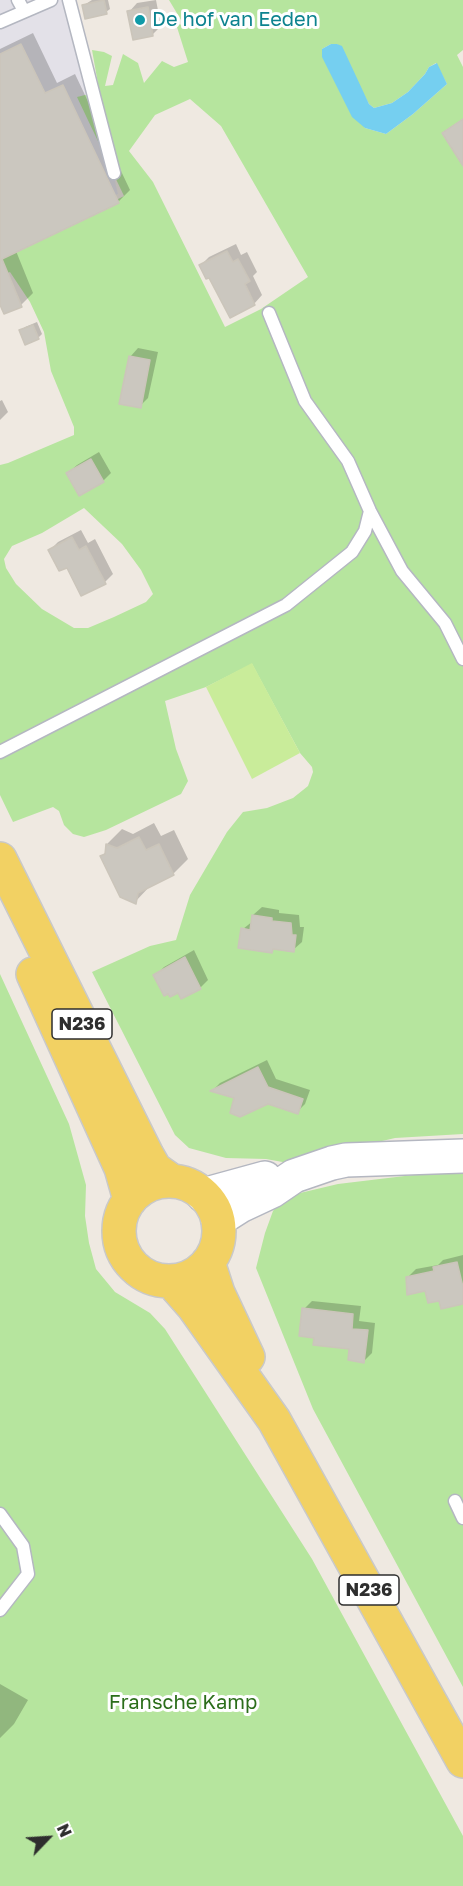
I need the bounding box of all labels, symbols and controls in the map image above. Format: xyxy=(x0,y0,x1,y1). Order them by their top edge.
place label: De hof van Eeden xyxy=(152,8,318,32)
marker: De hof van Eeden xyxy=(133,13,147,27)
road number: N236 xyxy=(52,1009,112,1039)
road number: N236 xyxy=(339,1575,399,1605)
park label: Fransche Kamp xyxy=(109,1691,257,1715)
north arrow xyxy=(18,1808,78,1868)
text: N xyxy=(53,1821,76,1840)

